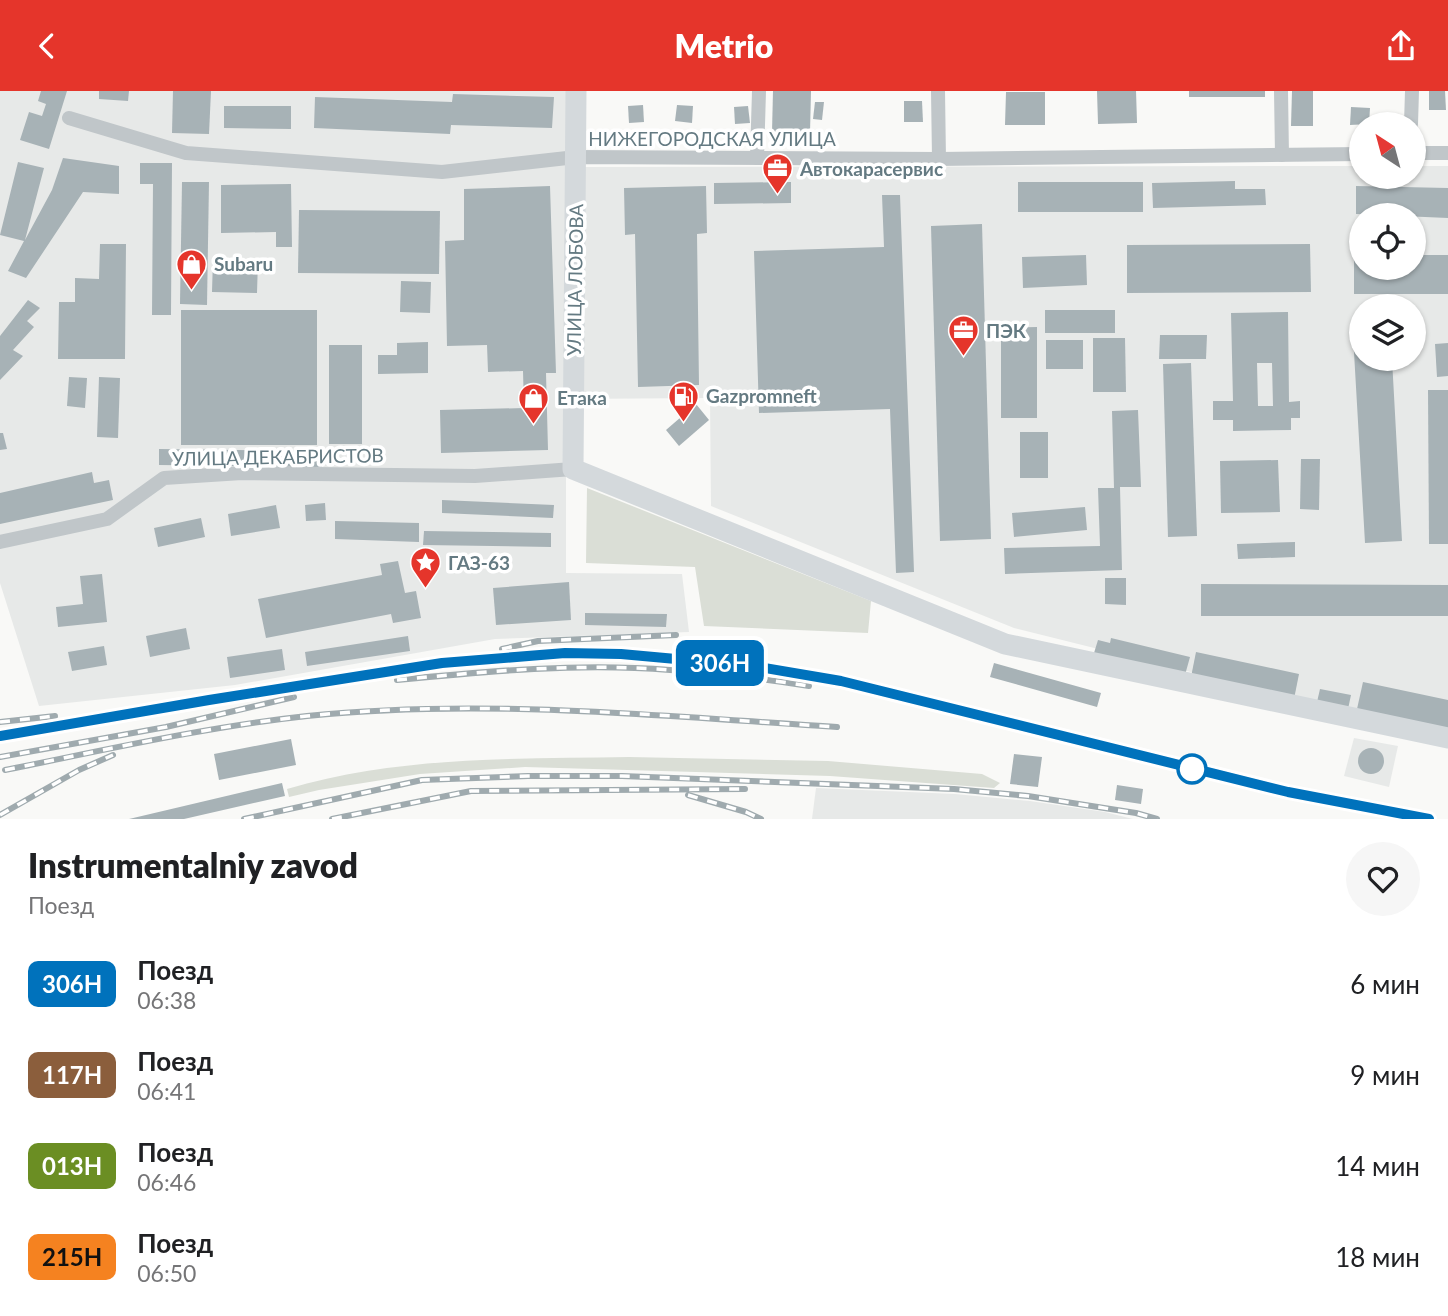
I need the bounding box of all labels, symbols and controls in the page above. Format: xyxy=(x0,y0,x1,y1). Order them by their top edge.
text: Metrio xyxy=(675,26,773,65)
icon: back xyxy=(28,27,66,65)
icon: share xyxy=(1382,27,1420,65)
north arrow xyxy=(1349,112,1426,189)
map controls xyxy=(1349,112,1426,371)
street label: НИЖЕГОРОДСКАЯ УЛИЦА xyxy=(588,127,836,150)
office icon: Автокарасервис xyxy=(760,152,794,196)
place label: Автокарасервис xyxy=(799,157,943,180)
street label: УЛИЦА ЛОБОВА xyxy=(562,203,587,356)
button: locate xyxy=(1349,203,1426,280)
shop icon: Subaru xyxy=(174,247,208,291)
place label: Subaru xyxy=(214,252,273,275)
button: layers xyxy=(1349,294,1426,371)
office icon: ПЭК xyxy=(946,314,980,358)
place label: ПЭК xyxy=(986,319,1027,342)
fuel station icon: Gazpromneft xyxy=(666,379,700,423)
shop icon: Етака xyxy=(517,381,551,425)
place label: Gazpromneft xyxy=(706,384,817,407)
place label: Етака xyxy=(557,386,607,409)
street label: УЛИЦА ДЕКАБРИСТОВ xyxy=(172,443,384,470)
place icon: ГАЗ-63 xyxy=(408,546,442,590)
place label: ГАЗ-63 xyxy=(448,551,510,574)
line badge: 306Н xyxy=(671,640,769,686)
text: 306Н xyxy=(690,648,750,677)
unlabelled marker xyxy=(1177,754,1207,784)
button: heart xyxy=(1346,842,1420,916)
text: Instrumentalniy zavod xyxy=(28,845,358,885)
text: Поезд xyxy=(28,891,94,919)
text: Поезд xyxy=(137,954,213,986)
text: 6 мин xyxy=(1350,968,1420,1000)
text: 306Н xyxy=(42,969,102,998)
text: 06:38 xyxy=(137,986,196,1014)
text: Поезд xyxy=(137,1045,213,1077)
text: 9 мин xyxy=(1350,1059,1420,1091)
text: 117Н xyxy=(42,1060,102,1089)
text: 06:41 xyxy=(137,1077,196,1105)
text: Поезд xyxy=(137,1136,213,1168)
text: 14 мин xyxy=(1335,1150,1420,1182)
text: 013Н xyxy=(42,1151,102,1180)
text: 06:46 xyxy=(137,1168,196,1196)
text: Поезд xyxy=(137,1227,213,1259)
text: 18 мин xyxy=(1335,1241,1420,1273)
text: 215Н xyxy=(42,1242,102,1271)
text: 06:50 xyxy=(137,1259,196,1287)

